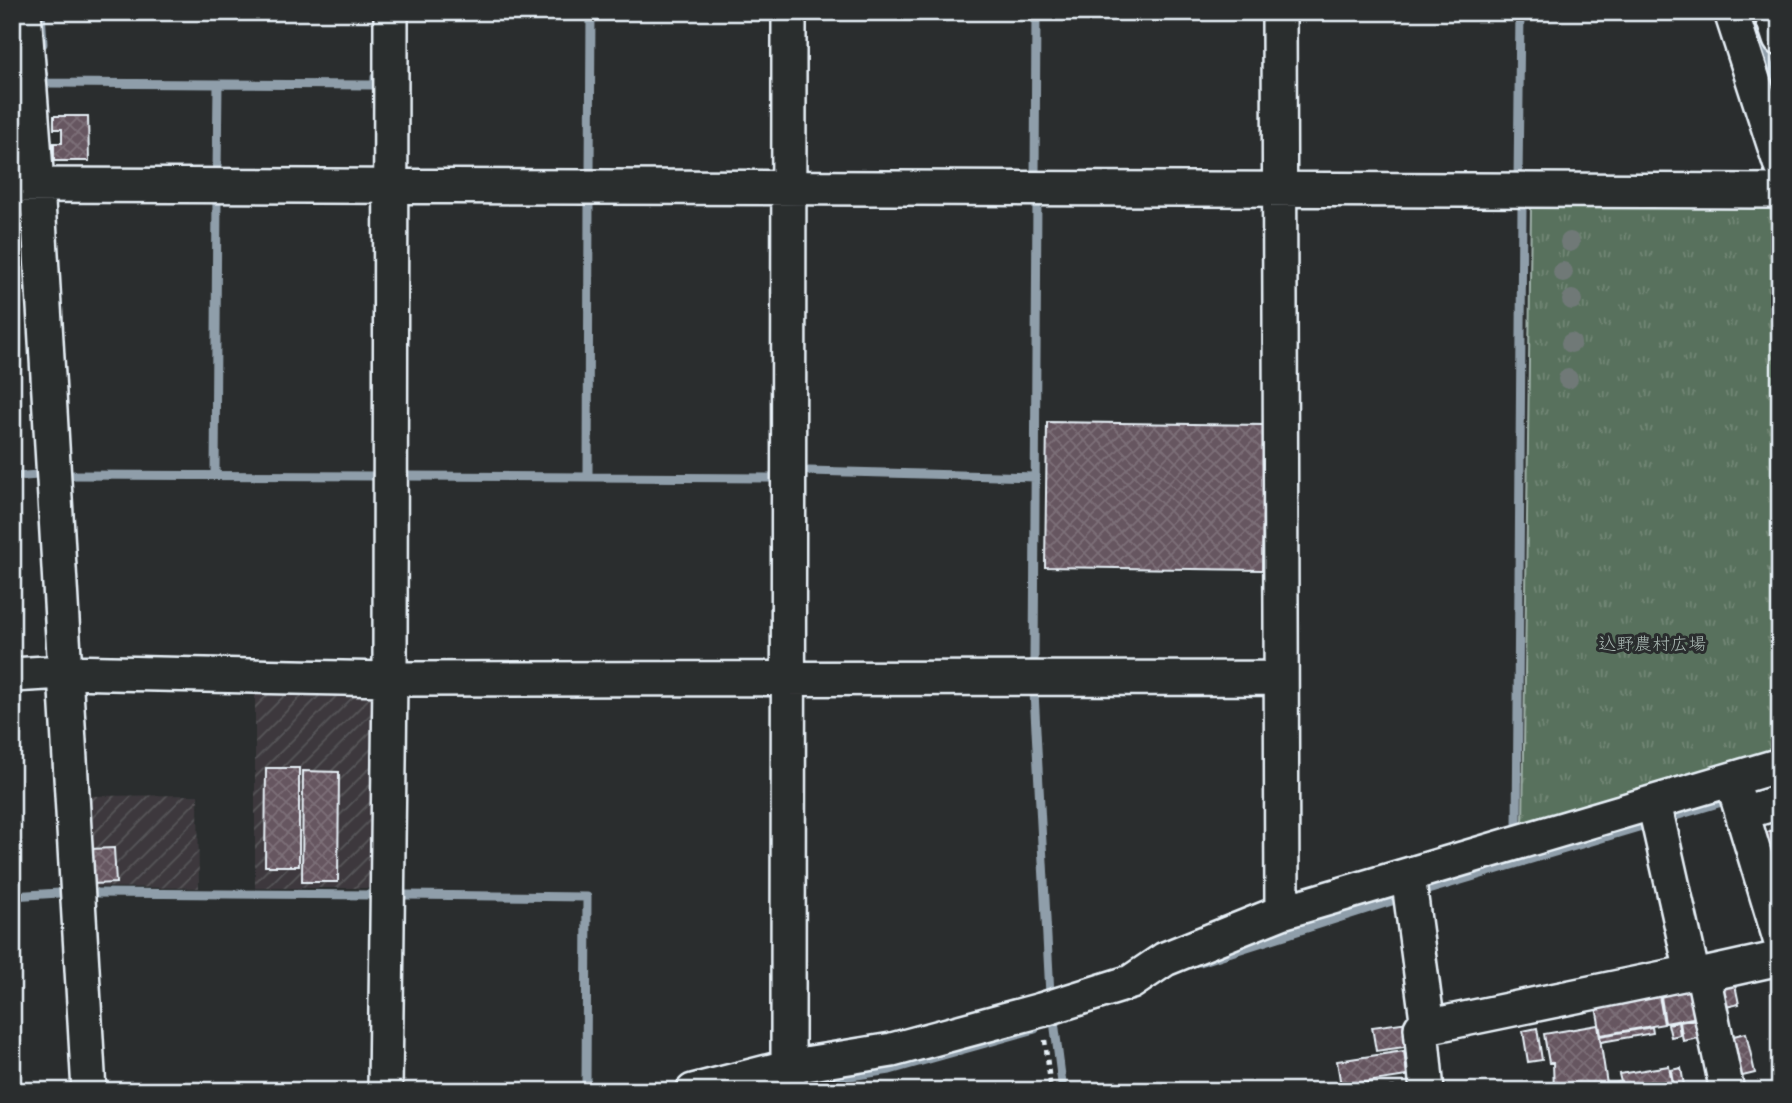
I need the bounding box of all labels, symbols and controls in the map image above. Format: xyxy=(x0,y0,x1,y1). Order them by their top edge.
park label: 込野農村広場 xyxy=(1598,632,1706,655)

